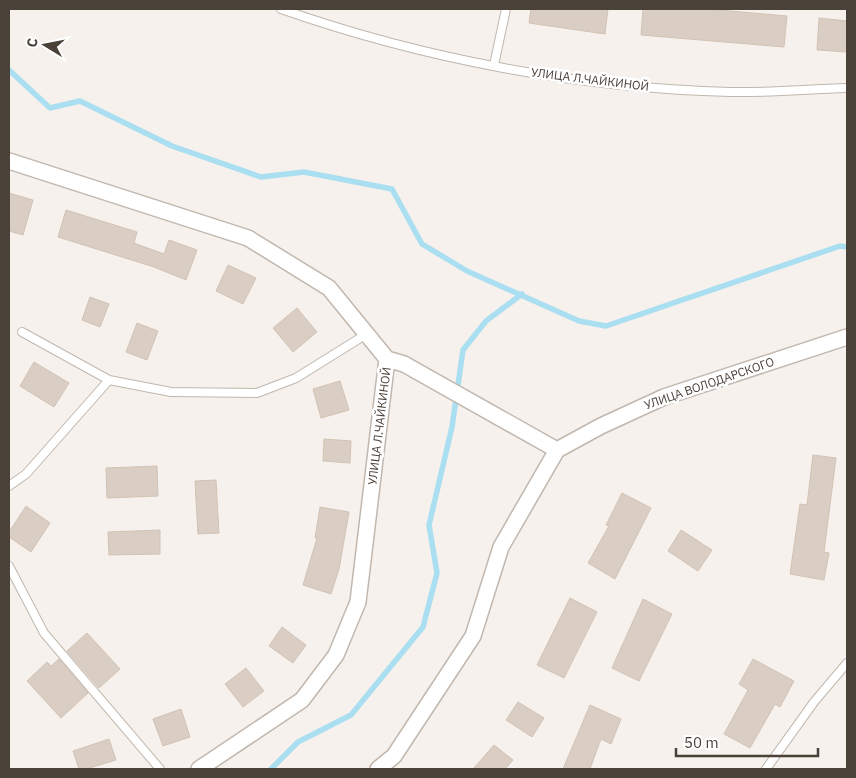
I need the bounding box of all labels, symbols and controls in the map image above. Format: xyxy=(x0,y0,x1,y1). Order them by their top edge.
north arrow xyxy=(20,20,70,70)
text: С xyxy=(23,37,42,49)
street label: УЛИЦА Л.ЧАЙКИНОЙ xyxy=(530,64,650,94)
street label: УЛИЦА ВОЛОДАРСКОГО xyxy=(642,354,776,412)
street label: УЛИЦА Л.ЧАЙКИНОЙ xyxy=(364,366,394,486)
scale bar xyxy=(676,726,818,758)
text: 50 m xyxy=(684,733,719,752)

